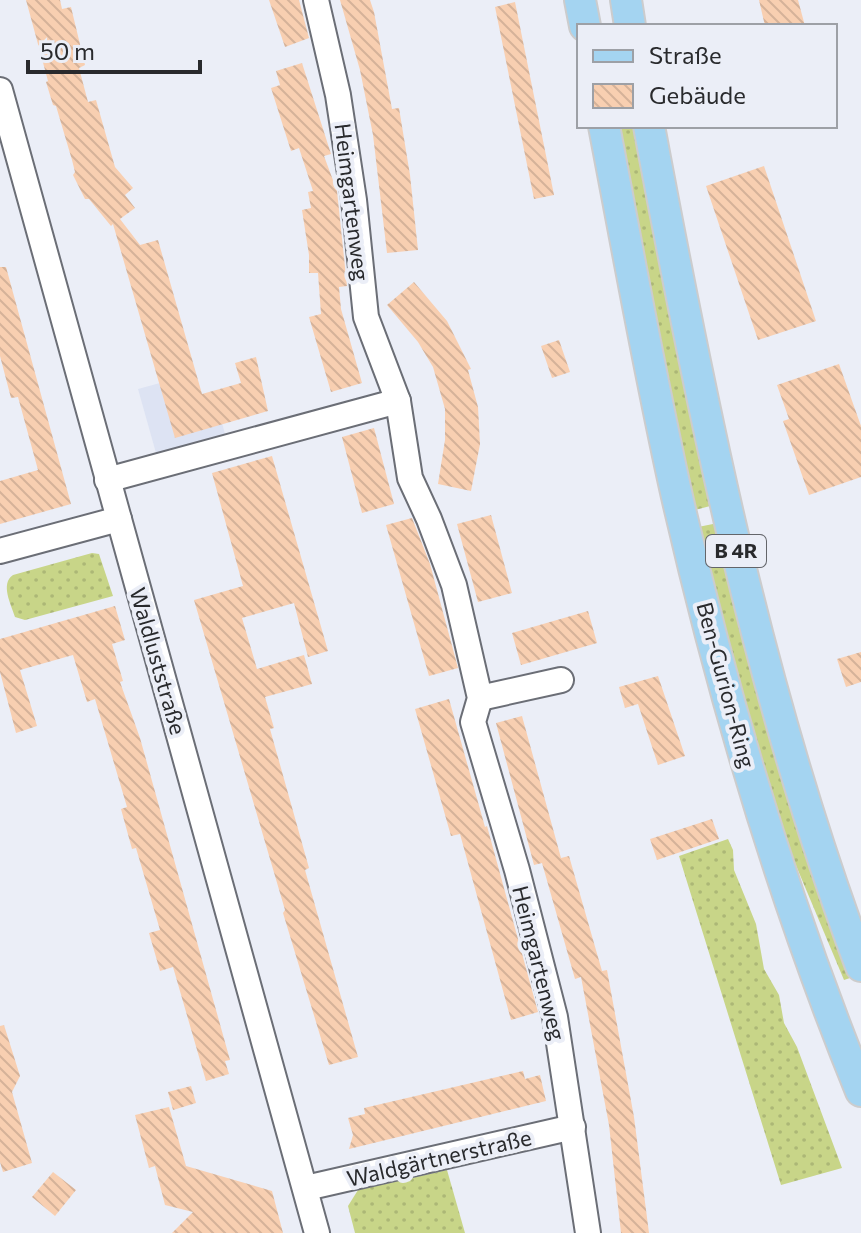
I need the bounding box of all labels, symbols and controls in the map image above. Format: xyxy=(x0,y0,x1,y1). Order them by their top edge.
scale bar xyxy=(28,24,200,74)
legend xyxy=(577,24,837,128)
text: 50 m xyxy=(40,36,95,65)
text: Straße xyxy=(649,40,722,69)
text: Gebäude xyxy=(649,80,746,109)
street label: Heimgartenweg xyxy=(329,122,376,282)
road number: B 4R xyxy=(706,535,766,567)
street label: Waldluststraße xyxy=(125,584,192,738)
street label: Ben-Gurion-Ring xyxy=(691,599,762,771)
street label: Heimgartenweg xyxy=(507,883,572,1043)
street label: Waldgärtnerstraße xyxy=(344,1123,534,1192)

